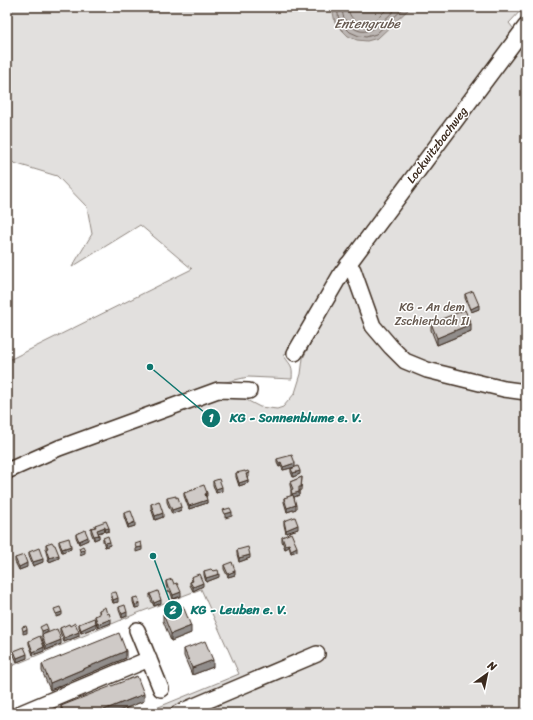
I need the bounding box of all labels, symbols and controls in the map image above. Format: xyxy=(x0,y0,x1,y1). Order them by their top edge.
water label: Entengrube xyxy=(334,12,402,35)
street label: Lockwitzbachweg xyxy=(401,102,473,188)
park label: KG - An dem Zschierbach II xyxy=(394,296,470,332)
callout: KG - Sonnenblume e. V. xyxy=(201,405,370,430)
text: KG - Sonnenblume e. V. xyxy=(229,406,362,429)
text: 1 xyxy=(208,407,214,429)
callout: KG - Leuben e. V. xyxy=(163,597,295,622)
text: KG - Leuben e. V. xyxy=(190,598,287,621)
text: 2 xyxy=(169,599,177,621)
north arrow xyxy=(467,654,507,694)
text: N xyxy=(483,655,501,676)

